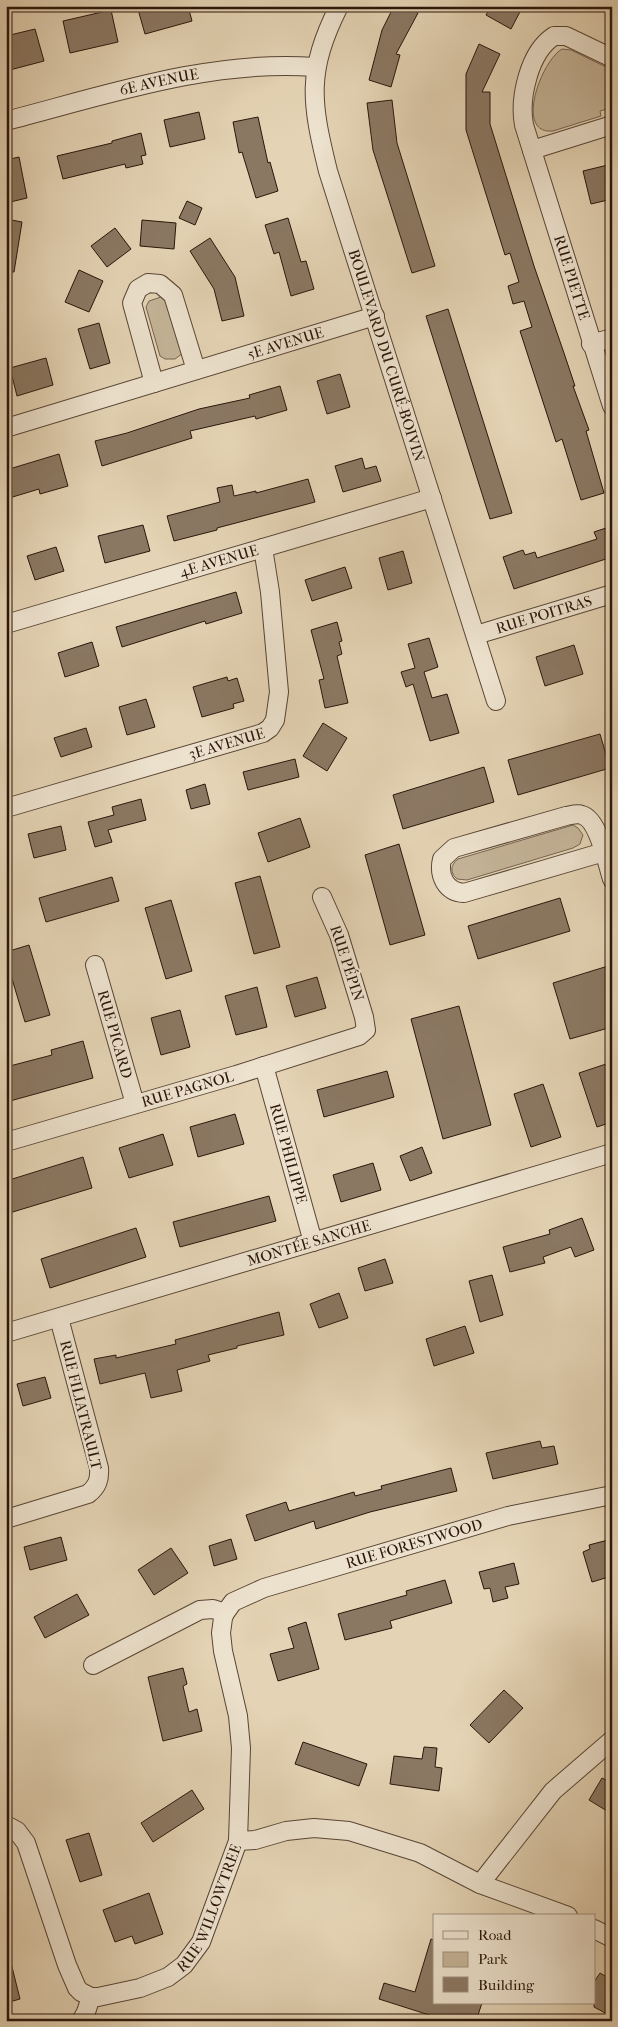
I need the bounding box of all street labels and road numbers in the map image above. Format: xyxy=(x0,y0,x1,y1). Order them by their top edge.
street label: 6E AVENUE xyxy=(118,65,200,99)
street label: RUE PIETTE xyxy=(550,233,594,322)
street label: BOULEVARD DU CURÉ-BOIVIN xyxy=(344,247,429,464)
street label: 5E AVENUE xyxy=(245,323,326,363)
street label: 4E AVENUE xyxy=(177,541,260,581)
street label: RUE POITRAS xyxy=(494,591,594,637)
street label: 3E AVENUE xyxy=(187,724,267,763)
street label: RUE PÉPIN xyxy=(326,923,368,1004)
street label: RUE PICARD xyxy=(94,988,136,1081)
street label: RUE PAGNOL xyxy=(139,1067,236,1111)
street label: RUE PHILIPPE xyxy=(266,1102,311,1206)
street label: MONTÉE SANCHE xyxy=(245,1216,373,1270)
street label: RUE FILIATRAULT xyxy=(56,1338,106,1473)
street label: RUE FORESTWOOD xyxy=(344,1515,485,1572)
street label: RUE WILLOWTREE xyxy=(173,1842,245,1976)

